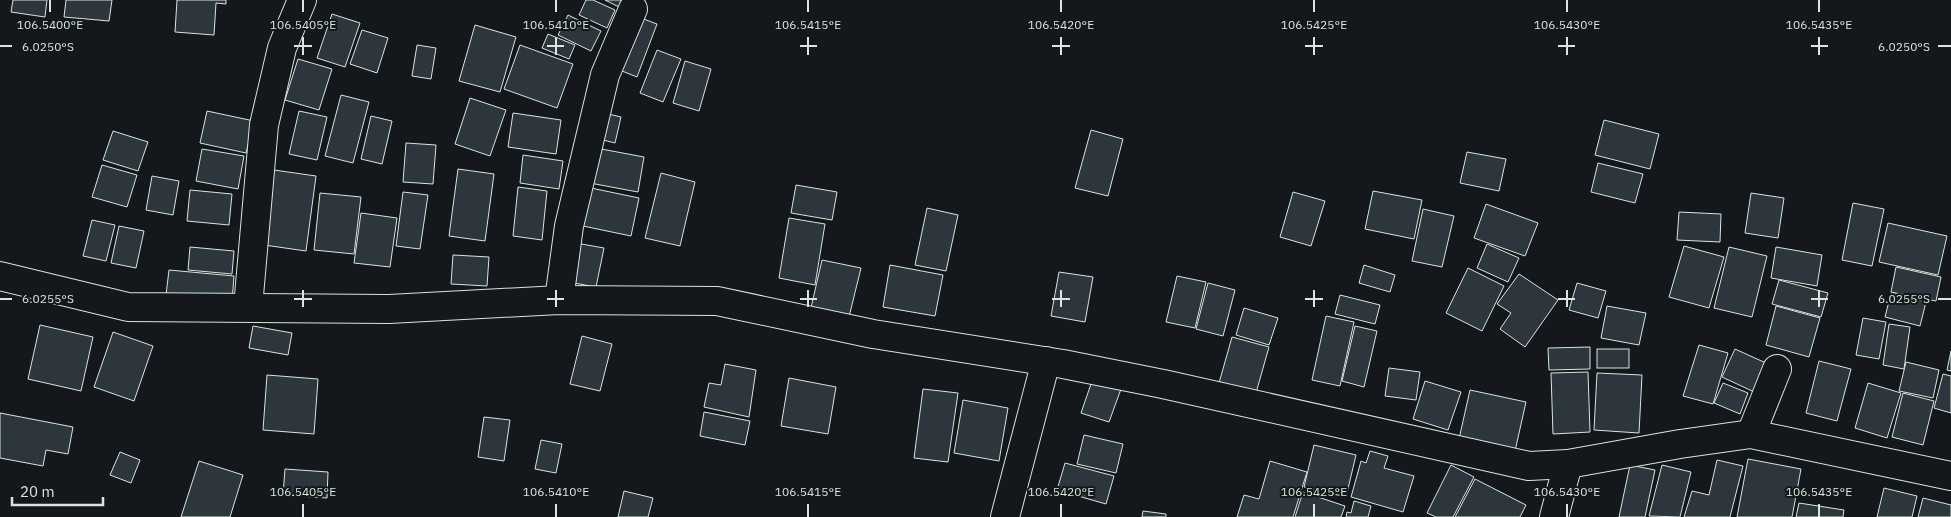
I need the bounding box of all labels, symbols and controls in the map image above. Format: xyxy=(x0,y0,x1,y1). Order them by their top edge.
text: 106.5400°E xyxy=(17,17,83,32)
text: 106.5405°E xyxy=(270,17,336,32)
text: 106.5410°E xyxy=(523,17,589,32)
text: 106.5415°E xyxy=(775,17,841,32)
text: 106.5420°E xyxy=(1028,17,1094,32)
text: 106.5425°E xyxy=(1281,17,1347,32)
text: 106.5430°E xyxy=(1534,17,1600,32)
text: 106.5435°E xyxy=(1786,17,1852,32)
text: 6.0250°S xyxy=(22,39,74,54)
text: 6.0250°S xyxy=(1878,39,1930,54)
text: 6.0255°S xyxy=(22,291,74,306)
text: 6.0255°S xyxy=(1878,291,1930,306)
scale bar xyxy=(12,474,104,506)
text: 20 m xyxy=(20,482,55,501)
text: 106.5405°E xyxy=(270,484,336,499)
text: 106.5410°E xyxy=(523,484,589,499)
text: 106.5415°E xyxy=(775,484,841,499)
text: 106.5420°E xyxy=(1028,484,1094,499)
text: 106.5425°E xyxy=(1281,484,1347,499)
text: 106.5430°E xyxy=(1534,484,1600,499)
text: 106.5435°E xyxy=(1786,484,1852,499)

